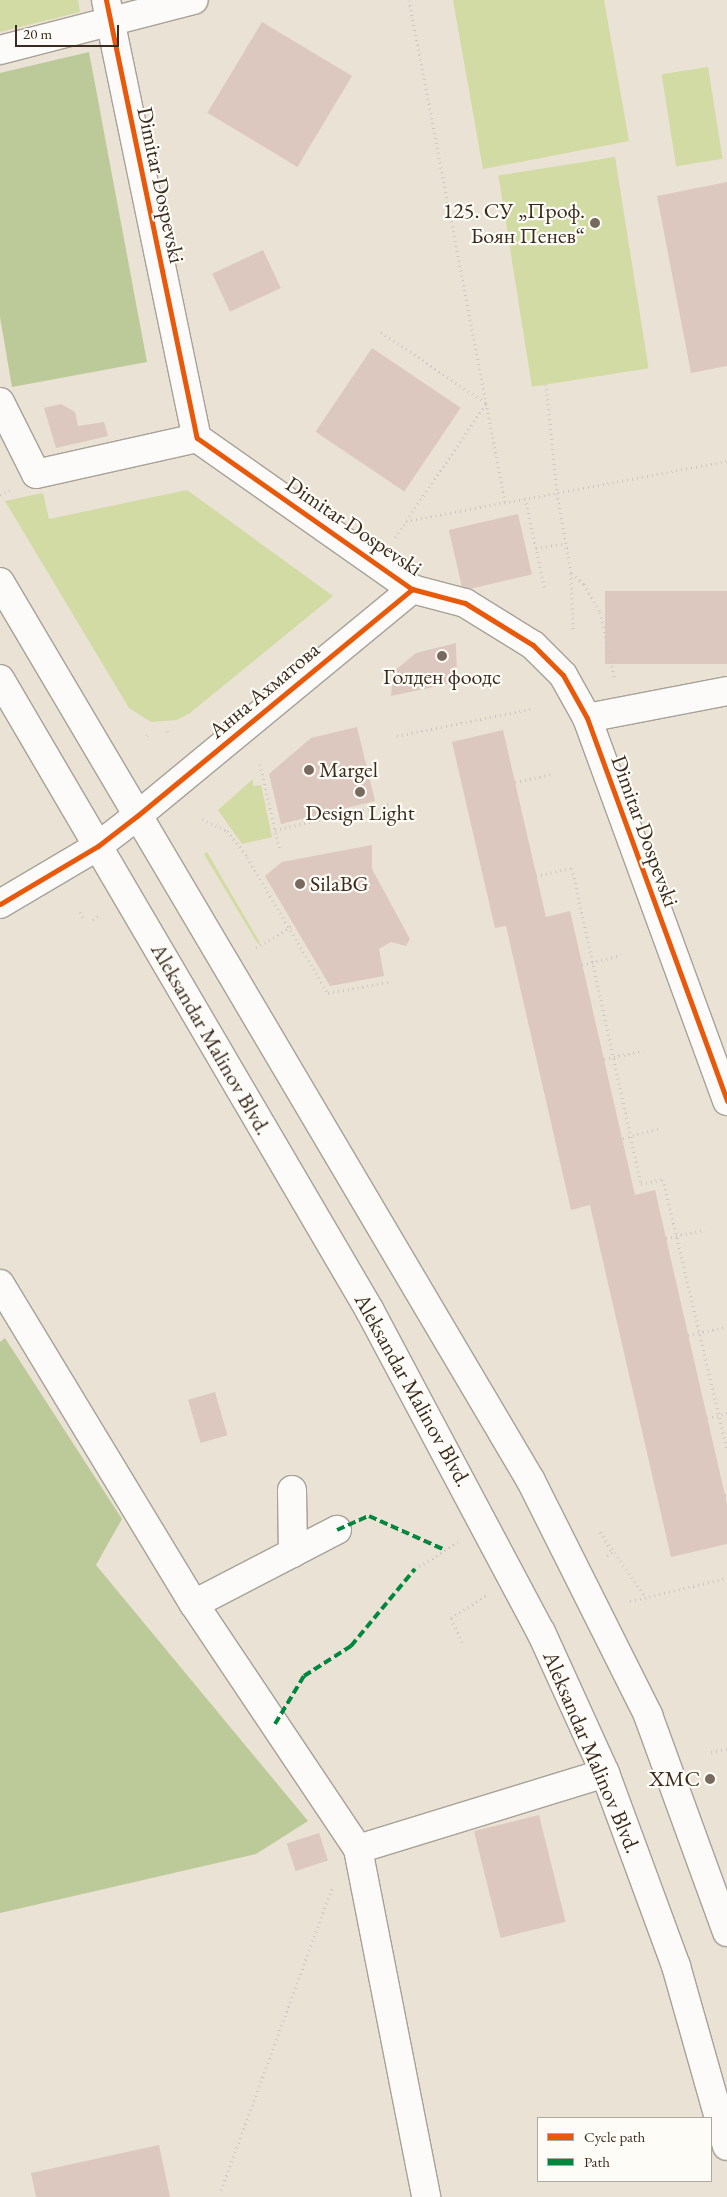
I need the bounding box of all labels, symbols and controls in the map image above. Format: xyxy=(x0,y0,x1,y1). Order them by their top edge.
scale bar xyxy=(18,15,121,47)
text: 20 m xyxy=(23,24,52,43)
street label: Dimitar Dospevski xyxy=(132,105,190,265)
place label: 125. СУ „Проф. Боян Пенев“ xyxy=(443,197,585,248)
marker: 125. СУ „Проф. Боян Пенев“ xyxy=(589,217,601,229)
street label: Dimitar Dospevski xyxy=(281,471,427,581)
street label: Анна Ахматова xyxy=(203,636,325,744)
marker: Голден фоодс xyxy=(436,650,448,662)
place label: Голден фоодс xyxy=(383,664,501,690)
street label: Dimitar Dospevski xyxy=(605,752,685,910)
place label: Margel xyxy=(319,757,378,783)
marker: Margel xyxy=(303,764,315,776)
marker: Design Light xyxy=(354,786,366,798)
place label: Design Light xyxy=(305,800,415,826)
place label: SilaBG xyxy=(310,871,369,897)
marker: SilaBG xyxy=(294,878,306,890)
street label: Aleksandar Malinov Blvd. xyxy=(145,938,277,1140)
street label: Aleksandar Malinov Blvd. xyxy=(349,1289,477,1491)
street label: Aleksandar Malinov Blvd. xyxy=(537,1647,647,1857)
place label: ХМС xyxy=(649,1766,700,1792)
marker: ХМС xyxy=(704,1773,716,1785)
legend xyxy=(537,2117,712,2182)
text: Cycle path xyxy=(584,2127,645,2146)
text: Path xyxy=(584,2152,610,2171)

